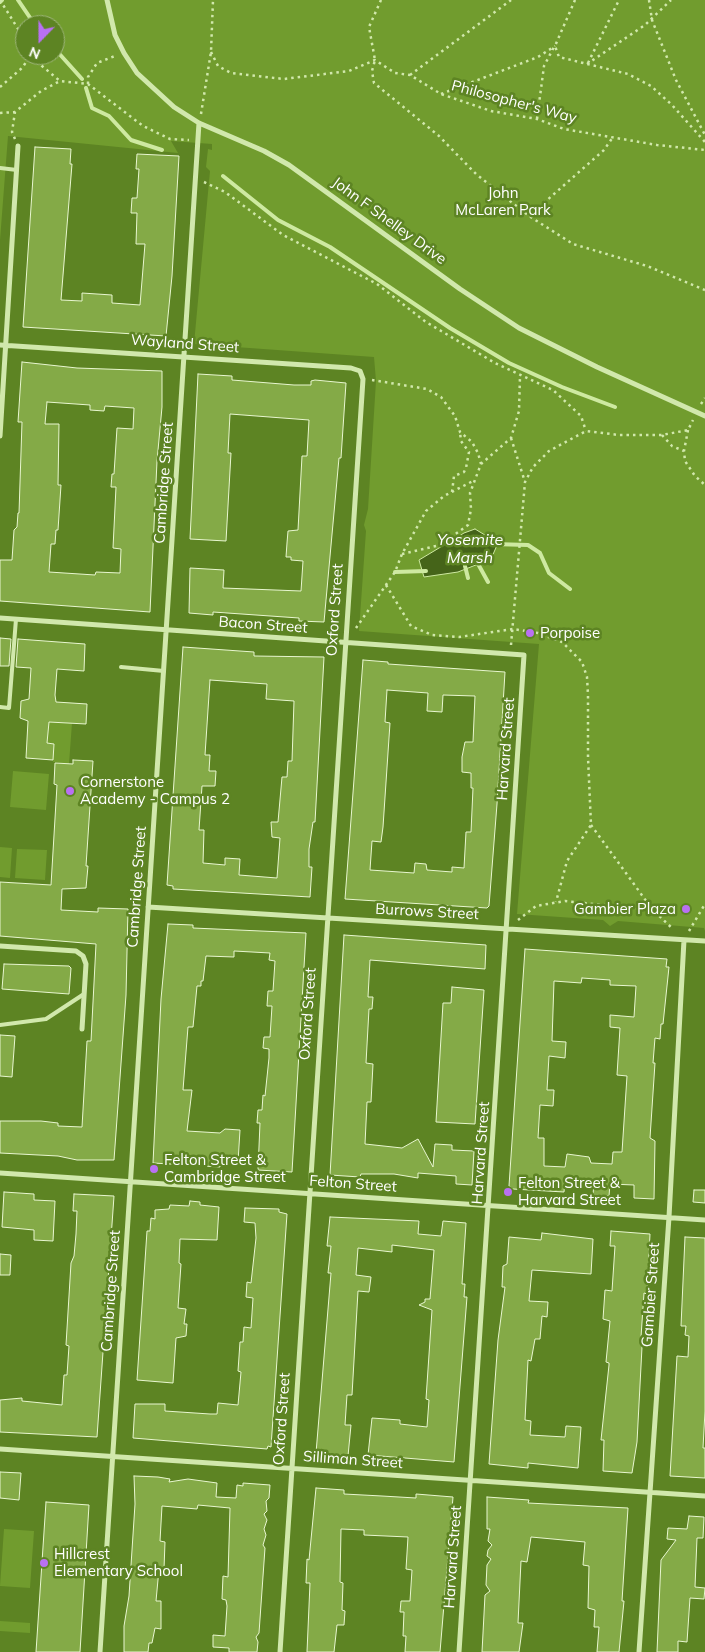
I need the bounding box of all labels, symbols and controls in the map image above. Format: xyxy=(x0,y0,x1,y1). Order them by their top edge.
north arrow xyxy=(15,15,65,65)
text: N xyxy=(26,43,43,63)
street label: Philosopher's Way xyxy=(449,77,579,127)
street label: John F Shelley Drive xyxy=(328,173,450,269)
park label: John McLaren Park xyxy=(455,184,551,219)
street label: Wayland Street xyxy=(130,331,240,357)
street label: Cambridge Street xyxy=(151,422,177,544)
water label: Yosemite Marsh xyxy=(437,530,503,568)
street label: Oxford Street xyxy=(323,563,347,657)
street label: Bacon Street xyxy=(218,613,308,637)
place label: Porpoise xyxy=(540,624,600,642)
marker: Porpoise xyxy=(524,627,536,639)
street label: Harvard Street xyxy=(493,697,519,801)
place label: Cornerstone Academy - Campus 2 xyxy=(80,773,230,808)
marker: Cornerstone Academy - Campus 2 xyxy=(64,785,76,797)
street label: Cambridge Street xyxy=(124,826,150,948)
street label: Burrows Street xyxy=(375,900,479,924)
place label: Gambier Plaza xyxy=(574,900,676,918)
marker: Gambier Plaza xyxy=(680,903,692,915)
street label: Oxford Street xyxy=(296,967,320,1061)
street label: Harvard Street xyxy=(468,1101,494,1205)
place label: Felton Street & Cambridge Street xyxy=(164,1151,286,1186)
marker: Felton Street & Cambridge Street xyxy=(148,1163,160,1175)
street label: Felton Street xyxy=(309,1172,397,1196)
place label: Felton Street & Harvard Street xyxy=(518,1174,621,1209)
marker: Felton Street & Harvard Street xyxy=(502,1186,514,1198)
street label: Cambridge Street xyxy=(98,1230,124,1352)
street label: Gambier Street xyxy=(638,1242,664,1348)
street label: Oxford Street xyxy=(270,1372,294,1466)
street label: Silliman Street xyxy=(303,1448,403,1472)
street label: Harvard Street xyxy=(440,1505,466,1609)
place label: Hillcrest Elementary School xyxy=(54,1545,183,1580)
marker: Hillcrest Elementary School xyxy=(38,1557,50,1569)

